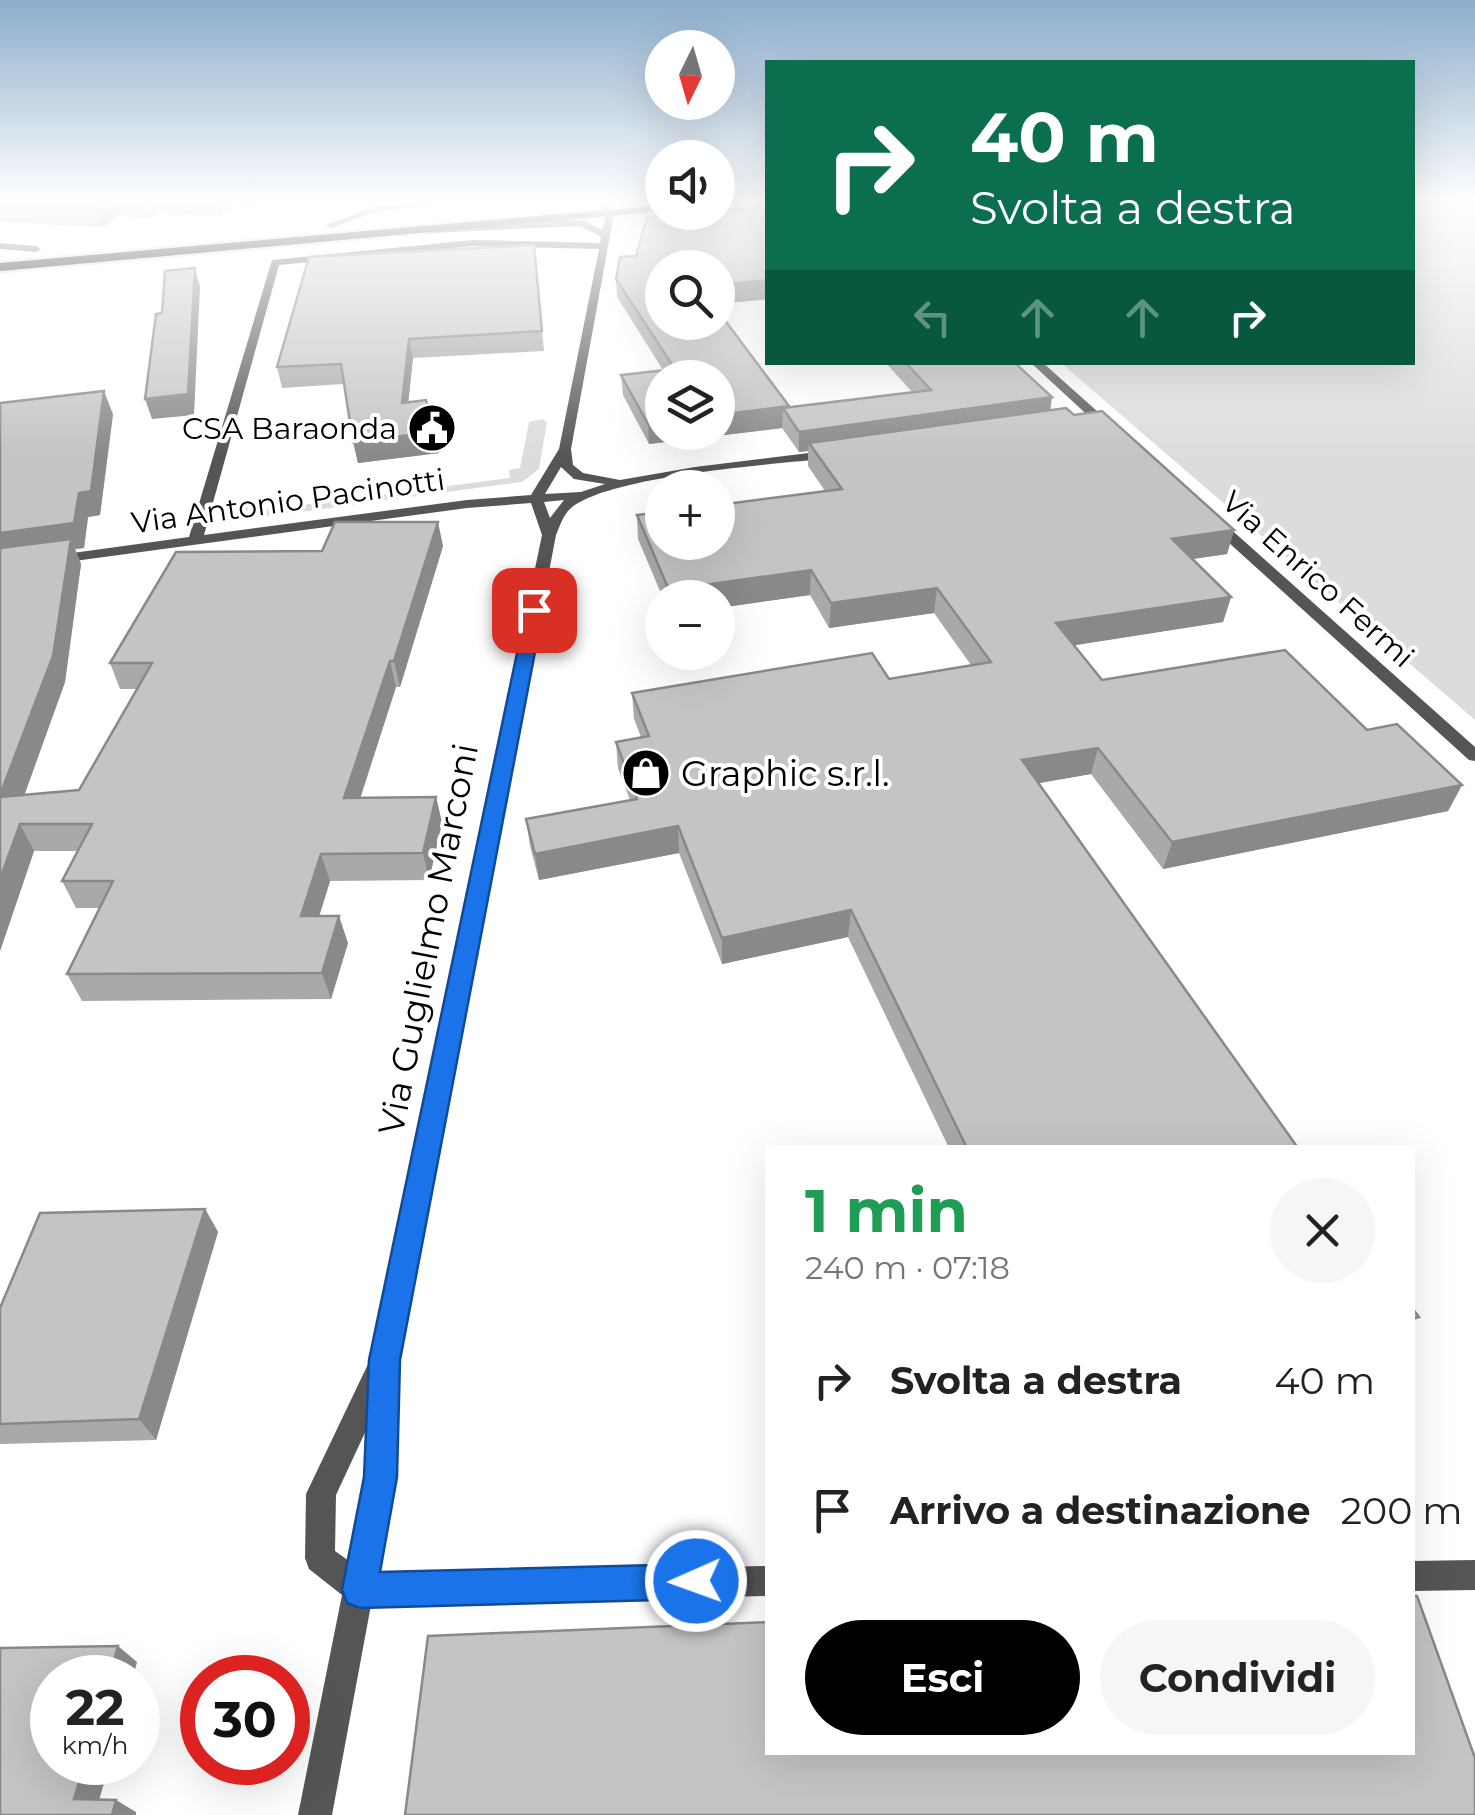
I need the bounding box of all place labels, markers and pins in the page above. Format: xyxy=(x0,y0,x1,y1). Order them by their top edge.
public building icon: CSA Baraonda xyxy=(406,402,458,454)
place label: CSA Baraonda xyxy=(182,410,397,447)
pin xyxy=(492,568,577,653)
shop icon: Graphic s.r.l. xyxy=(620,747,672,799)
place label: Graphic s.r.l. xyxy=(681,752,889,795)

